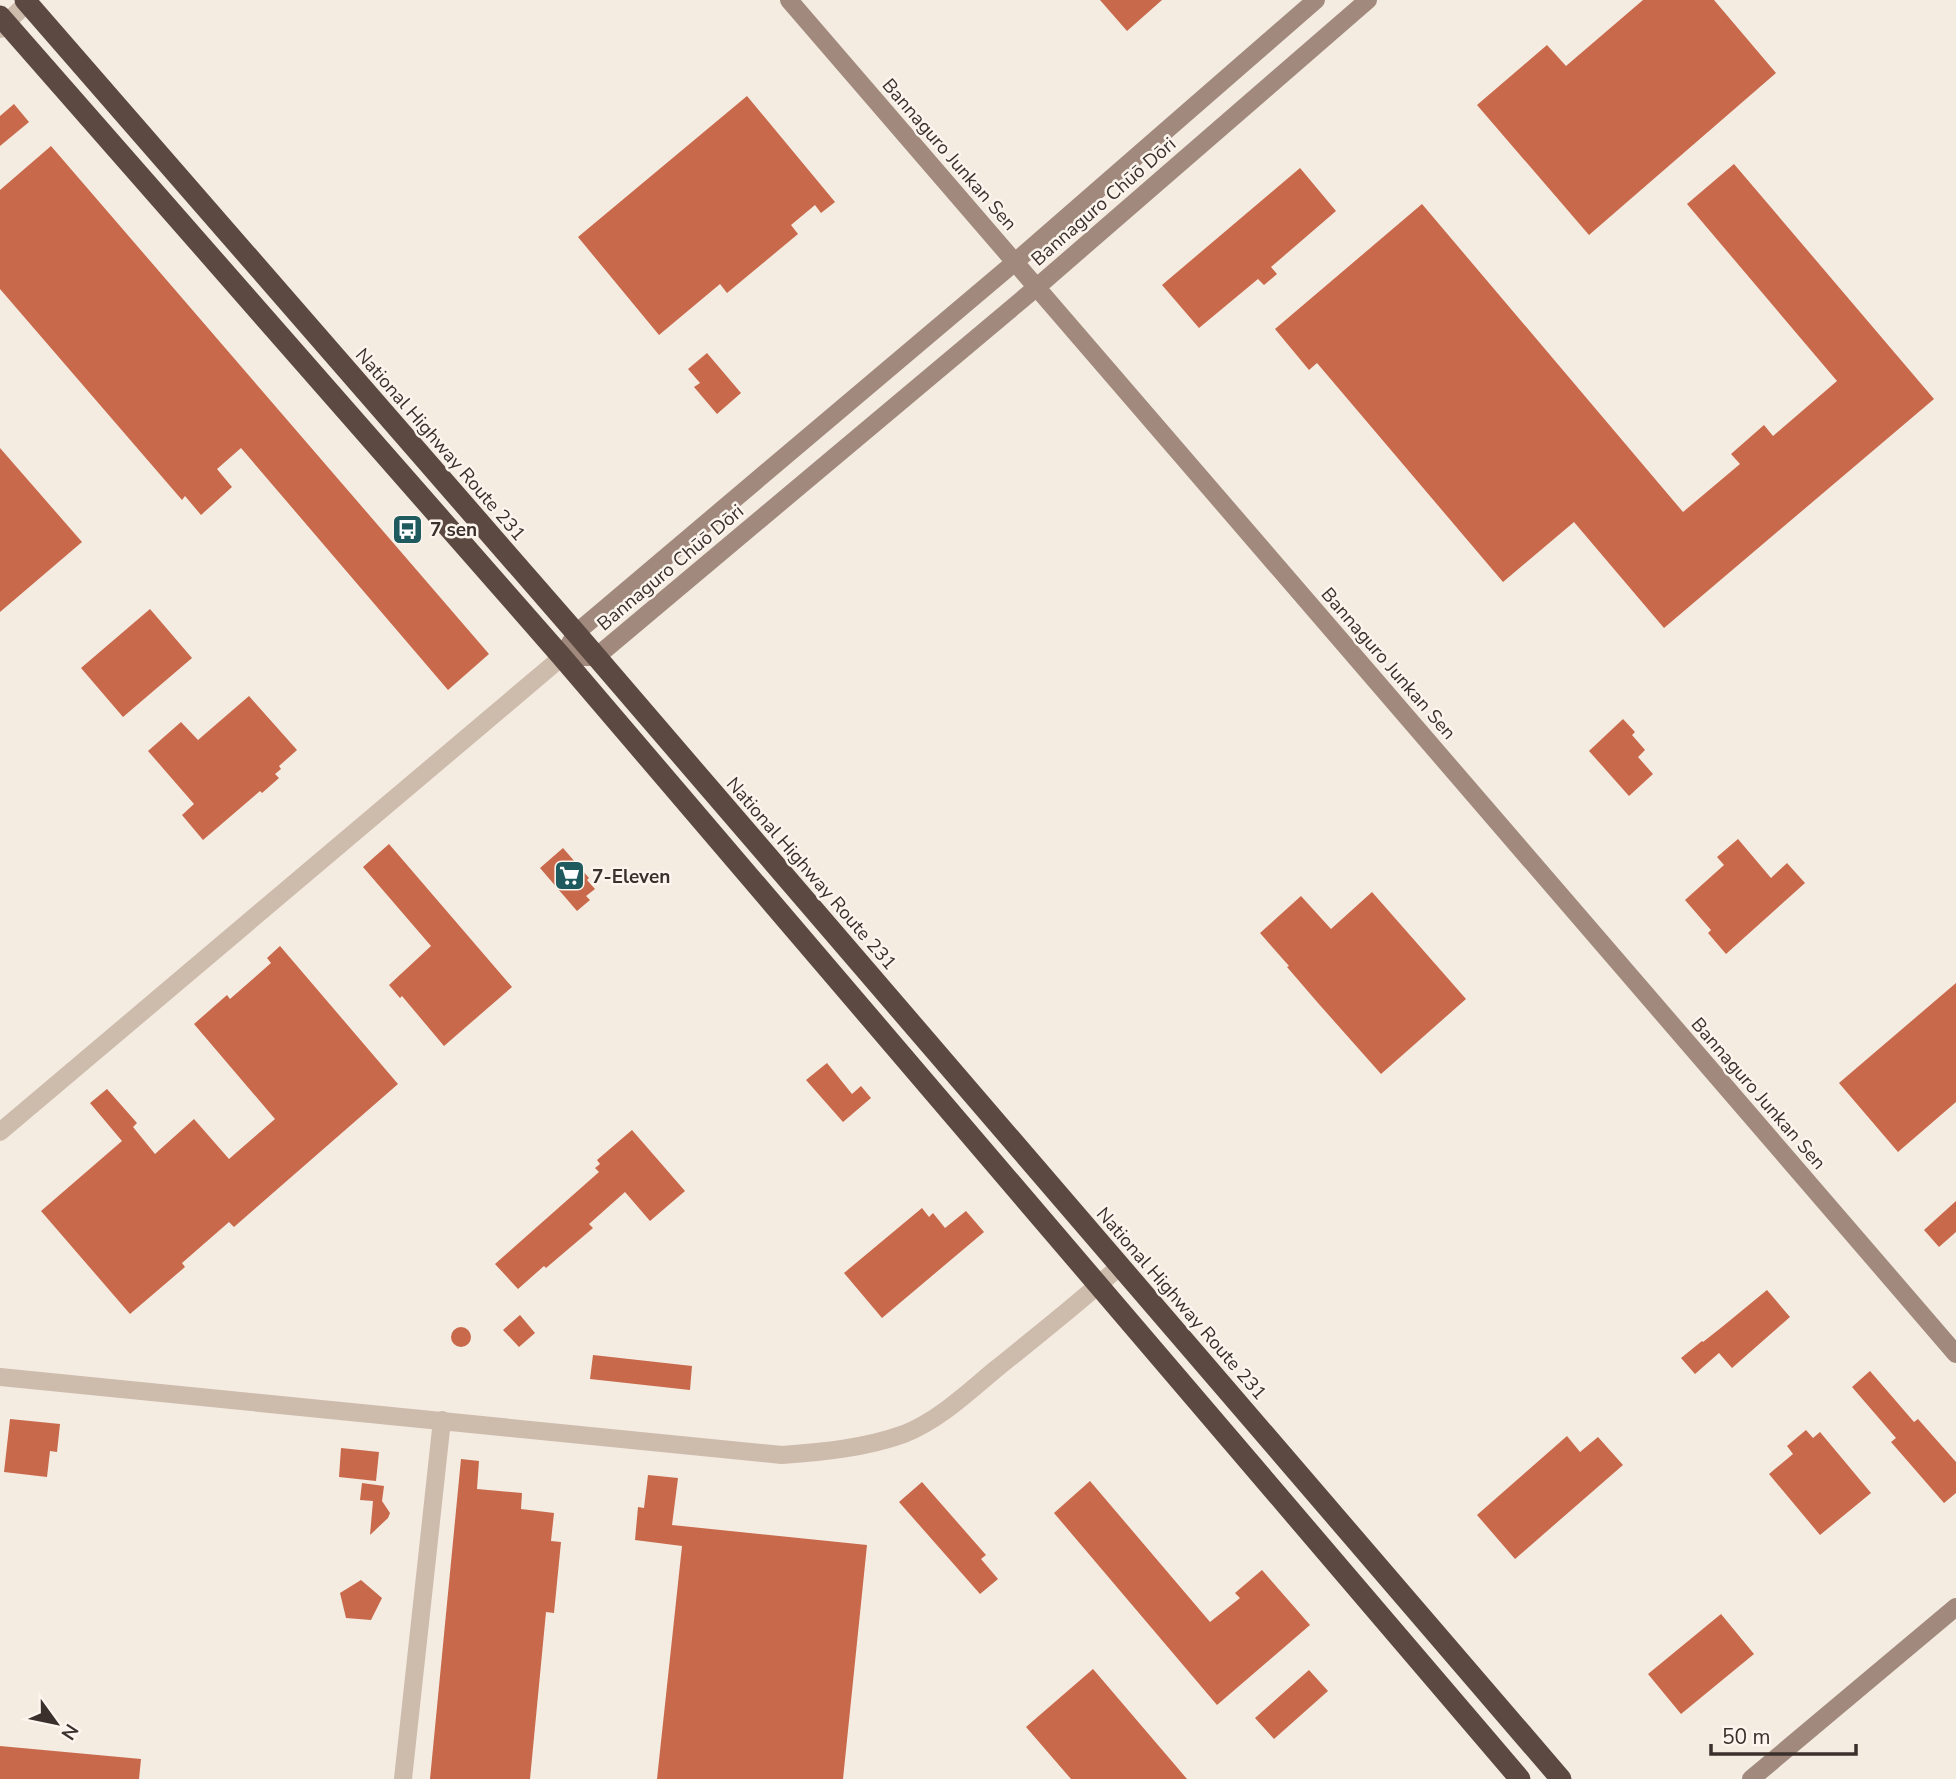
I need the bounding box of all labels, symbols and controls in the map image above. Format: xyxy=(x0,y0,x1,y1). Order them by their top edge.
street label: Bannaguro Junkan Sen xyxy=(876,73,1023,236)
street label: Bannaguro Chūō Dōri xyxy=(1026,132,1182,272)
street label: National Highway Route 231 xyxy=(349,343,531,547)
street label: Bannaguro Chūō Dōri xyxy=(592,499,749,637)
bus stop icon: 7 sen xyxy=(390,512,424,546)
place label: 7 sen xyxy=(430,517,477,543)
street label: Bannaguro Junkan Sen xyxy=(1315,582,1462,745)
street label: National Highway Route 231 xyxy=(720,772,902,976)
supermarket icon: 7-Eleven xyxy=(552,859,586,893)
place label: 7-Eleven xyxy=(592,864,670,890)
street label: Bannaguro Junkan Sen xyxy=(1685,1012,1832,1175)
street label: National Highway Route 231 xyxy=(1090,1202,1272,1406)
north arrow xyxy=(21,1688,91,1758)
scale bar xyxy=(1711,1712,1856,1756)
text: N xyxy=(55,1719,84,1745)
text: 50 m xyxy=(1722,1723,1771,1751)

